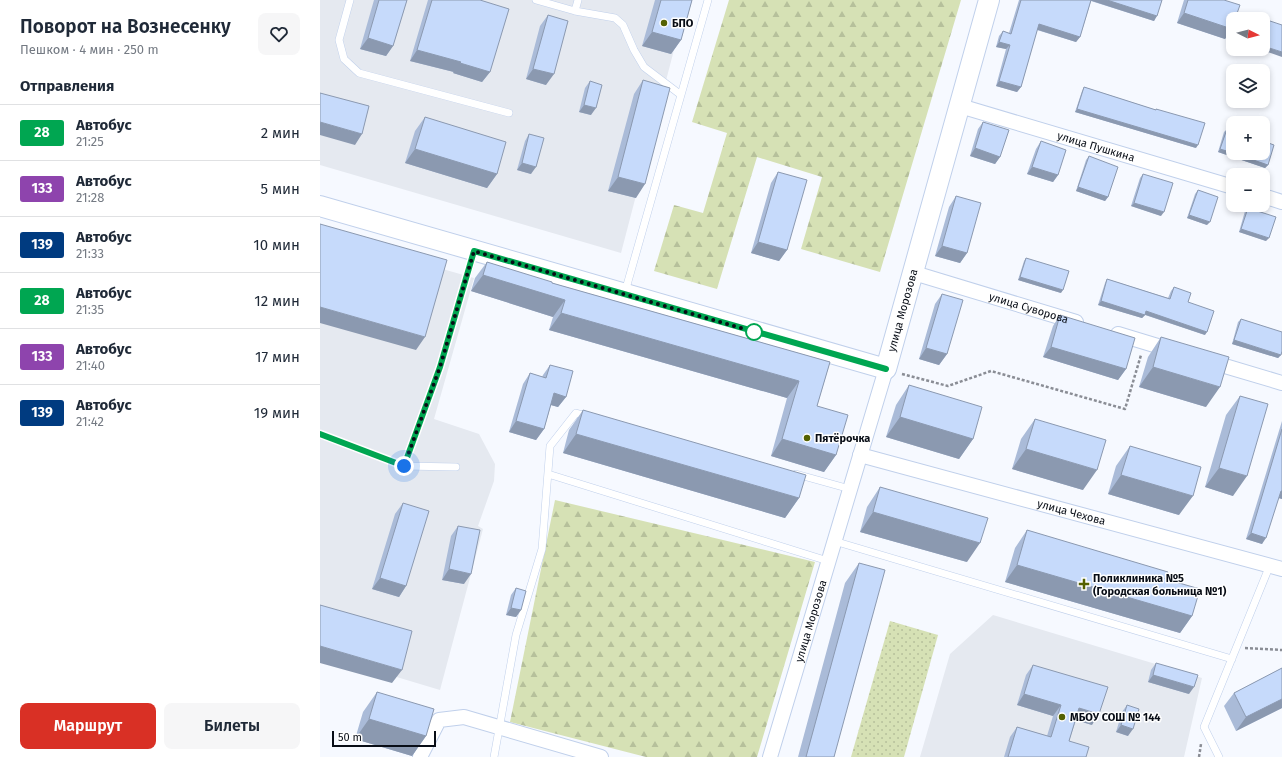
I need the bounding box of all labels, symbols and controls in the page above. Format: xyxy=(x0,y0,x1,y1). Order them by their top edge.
north arrow xyxy=(1226,12,1270,56)
map controls xyxy=(1226,12,1270,212)
button: heart xyxy=(258,13,300,55)
text: Поворот на Вознесенку xyxy=(20,15,231,38)
place label: БПО xyxy=(672,17,694,30)
marker: БПО xyxy=(659,18,669,28)
text: Пешком · 4 мин · 250 m xyxy=(20,42,159,57)
button: layers xyxy=(1226,64,1270,108)
text: Отправления xyxy=(20,77,114,95)
text: Автобус xyxy=(76,116,132,134)
button: + xyxy=(1226,116,1270,160)
text: 28 xyxy=(34,124,50,141)
text: 2 мин xyxy=(261,124,300,142)
street label: улица Пушкина xyxy=(1056,129,1136,164)
text: 21:25 xyxy=(76,134,104,149)
button: − xyxy=(1226,168,1270,212)
text: Автобус xyxy=(76,172,132,190)
text: 133 xyxy=(31,180,53,197)
text: 5 мин xyxy=(261,180,300,198)
text: 21:28 xyxy=(76,190,104,205)
text: Автобус xyxy=(76,228,132,246)
text: 139 xyxy=(31,236,53,253)
text: 10 мин xyxy=(253,236,300,254)
text: 21:33 xyxy=(76,246,104,261)
street label: улица Морозова xyxy=(885,267,920,353)
text: Автобус xyxy=(76,284,132,302)
street label: улица Суворова xyxy=(988,290,1070,326)
text: 28 xyxy=(34,292,50,309)
text: 12 мин xyxy=(254,292,300,310)
text: 21:35 xyxy=(76,302,104,317)
unlabelled marker xyxy=(745,323,763,341)
text: Автобус xyxy=(76,340,132,358)
text: 133 xyxy=(31,348,53,365)
text: 17 мин xyxy=(255,348,300,366)
text: 21:40 xyxy=(76,358,105,373)
text: Автобус xyxy=(76,396,132,414)
text: 139 xyxy=(31,404,53,421)
text: 19 мин xyxy=(254,404,300,422)
text: 21:42 xyxy=(76,414,104,429)
place label: Пятёрочка xyxy=(815,432,870,445)
marker: Пятёрочка xyxy=(802,433,812,443)
your location xyxy=(394,456,414,476)
street label: улица Чехова xyxy=(1036,497,1107,528)
place label: Поликлиника №5 (Городская больница №1) xyxy=(1093,572,1227,598)
street label: улица Морозова xyxy=(792,578,829,664)
marker: Поликлиника №5 (Городская больница №1) xyxy=(1078,578,1090,590)
button: Маршрут xyxy=(20,703,156,749)
button: Билеты xyxy=(164,703,300,749)
place label: МБОУ СОШ № 144 xyxy=(1070,711,1161,724)
marker: МБОУ СОШ № 144 xyxy=(1057,712,1067,722)
scale bar xyxy=(332,729,436,748)
text: 50 m xyxy=(338,731,362,744)

